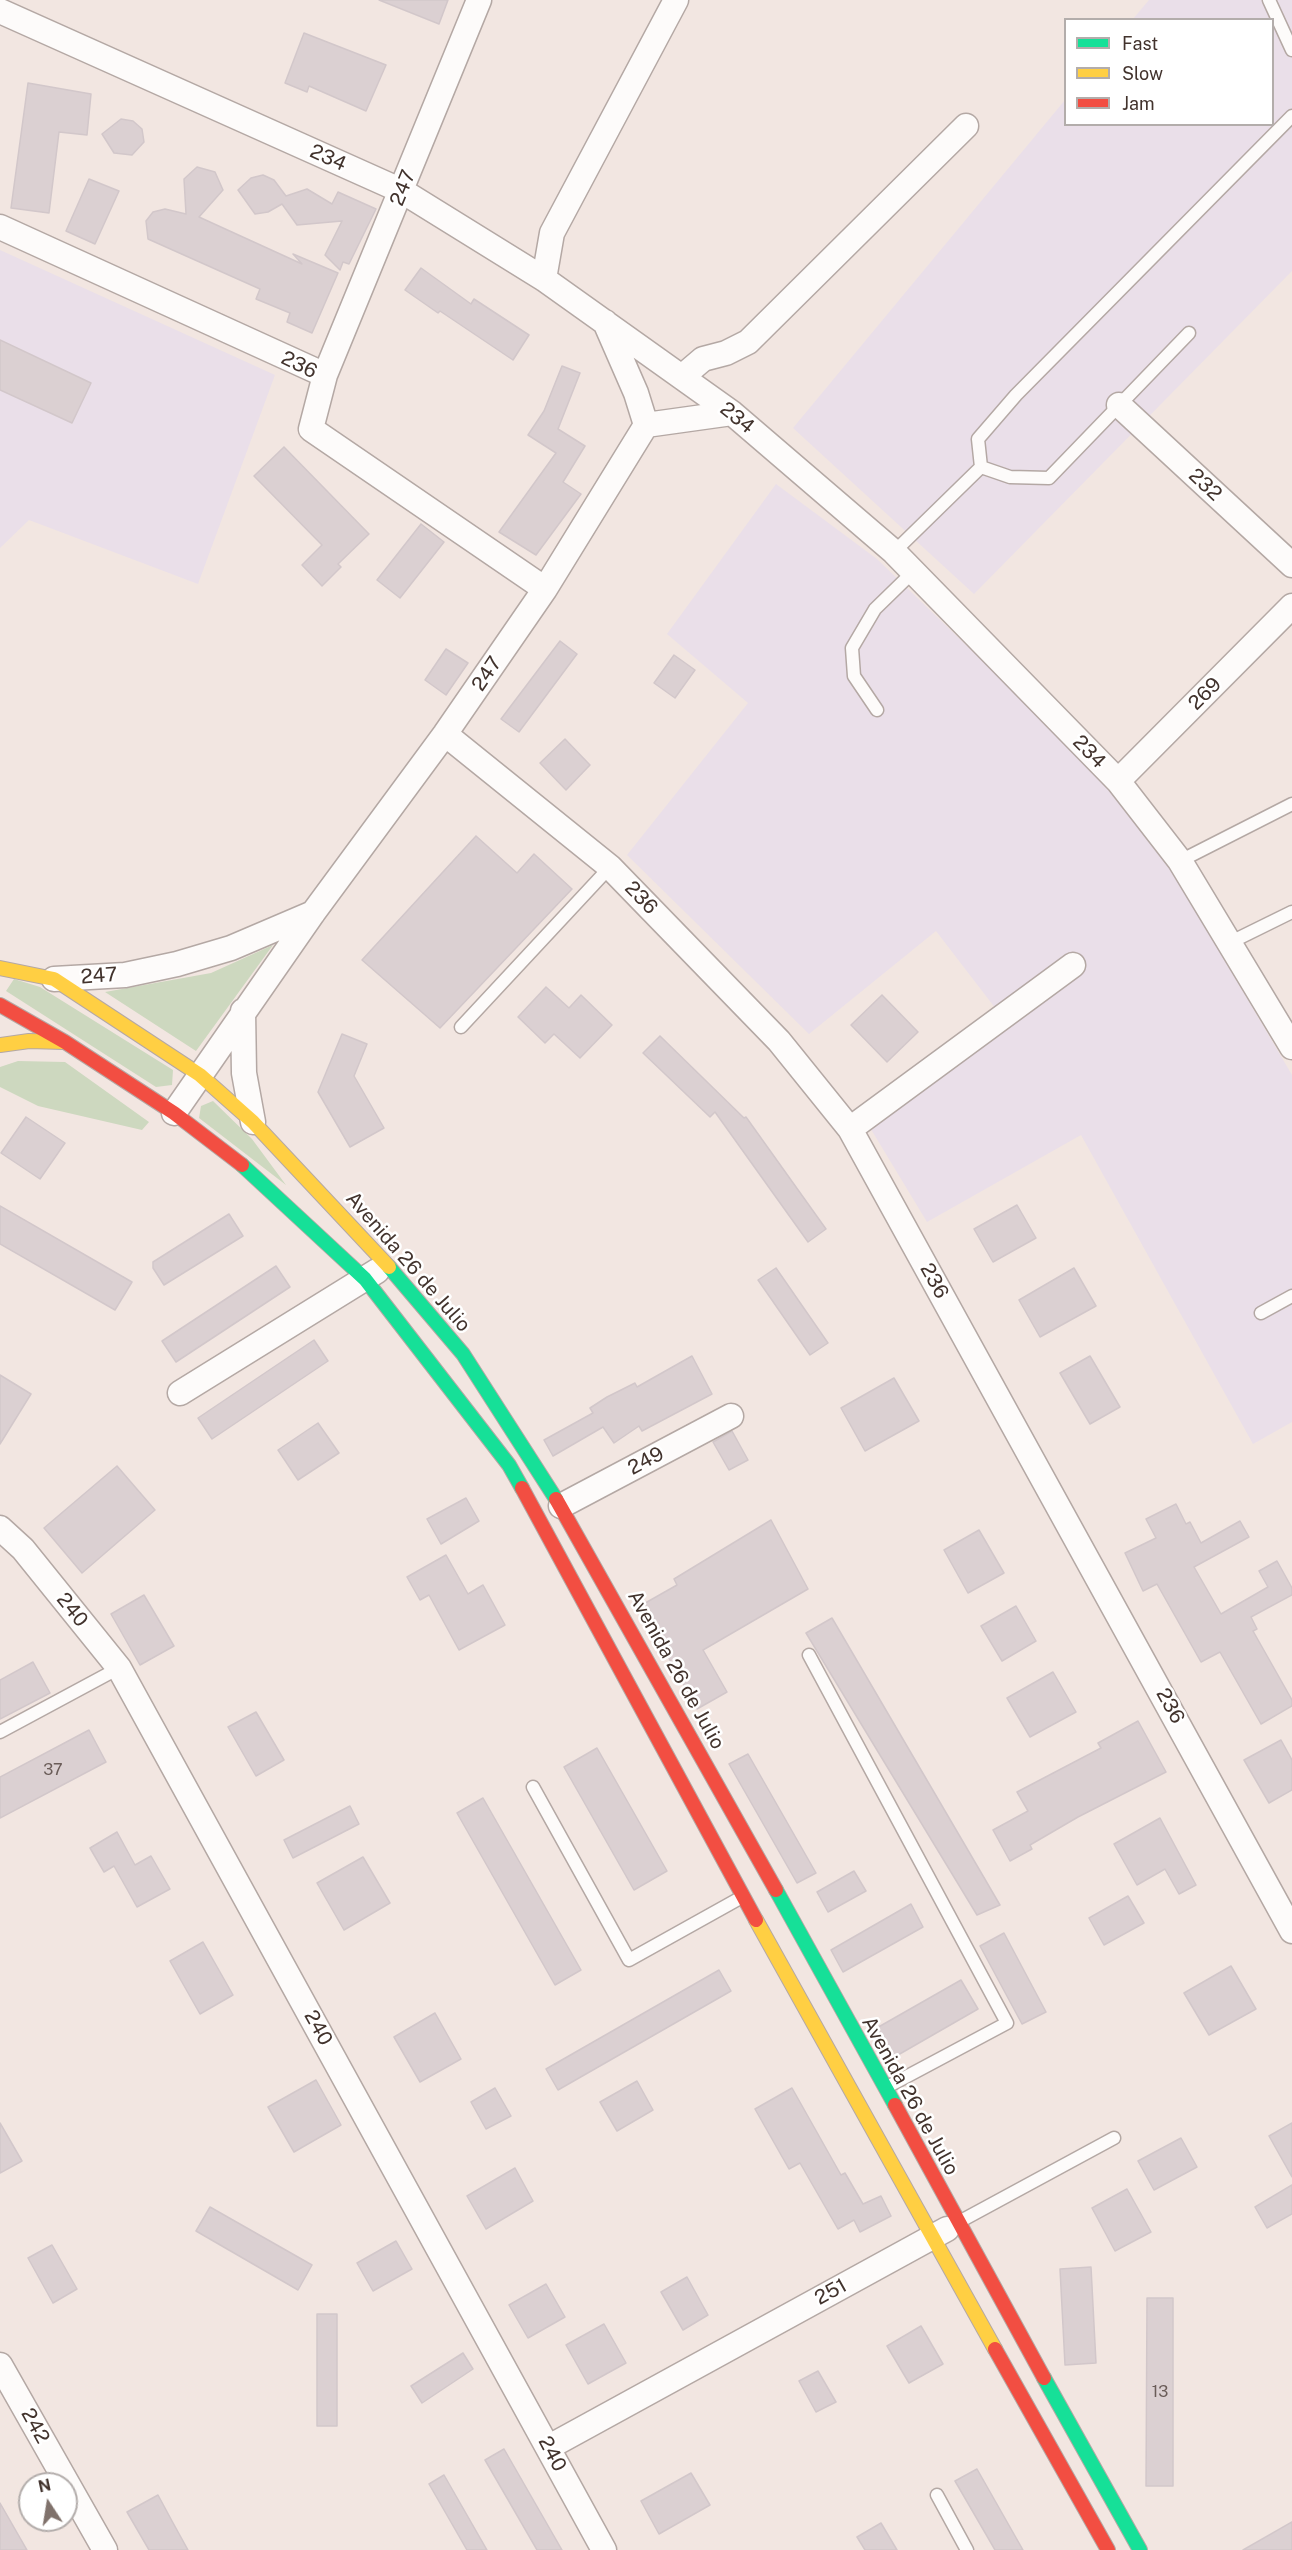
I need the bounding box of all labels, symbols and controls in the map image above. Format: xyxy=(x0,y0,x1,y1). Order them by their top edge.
legend xyxy=(1064,18,1274,126)
text: Fast xyxy=(1122,33,1158,54)
text: Slow xyxy=(1122,63,1163,84)
text: Jam xyxy=(1122,93,1155,114)
street label: 234 xyxy=(306,140,350,176)
street label: 247 xyxy=(385,167,421,209)
street label: 236 xyxy=(277,346,321,384)
street label: 234 xyxy=(715,397,759,439)
street label: 232 xyxy=(1183,464,1227,506)
street label: 247 xyxy=(467,652,507,696)
street label: 269 xyxy=(1184,673,1226,715)
street label: 234 xyxy=(1067,730,1111,774)
street label: 236 xyxy=(620,876,662,920)
street label: 247 xyxy=(80,963,118,989)
street label: Avenida 26 de Julio xyxy=(341,1187,475,1337)
street label: 236 xyxy=(915,1259,953,1303)
street label: 249 xyxy=(624,1442,668,1480)
street label: Avenida 26 de Julio xyxy=(622,1587,730,1753)
street label: 240 xyxy=(51,1588,93,1632)
street label: 236 xyxy=(1151,1684,1189,1728)
house number: 37 xyxy=(43,1760,63,1780)
street label: 240 xyxy=(299,2006,337,2050)
street label: Avenida 26 de Julio xyxy=(856,2013,964,2179)
street label: 251 xyxy=(811,2274,851,2310)
house number: 13 xyxy=(1152,2382,1168,2402)
street label: 242 xyxy=(16,2404,54,2448)
street label: 240 xyxy=(533,2432,571,2476)
north arrow xyxy=(18,2472,78,2532)
text: N xyxy=(36,2475,53,2496)

